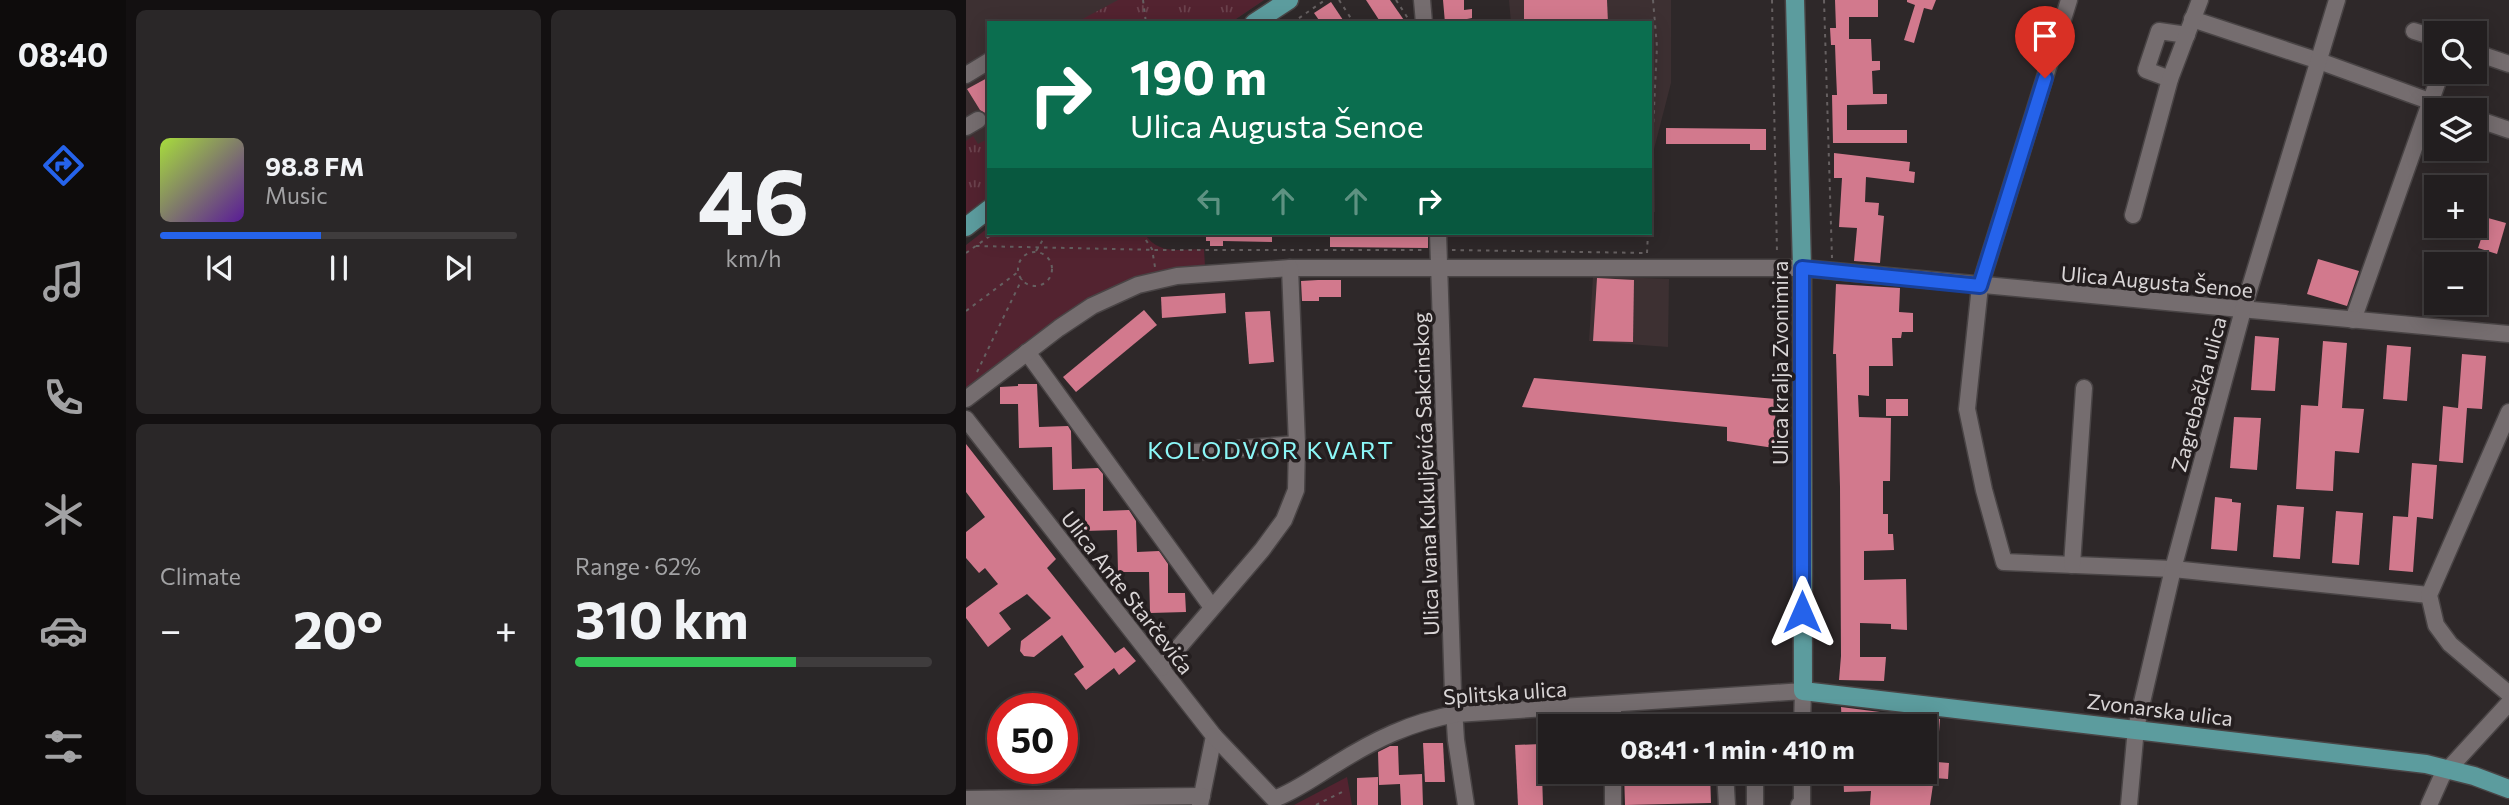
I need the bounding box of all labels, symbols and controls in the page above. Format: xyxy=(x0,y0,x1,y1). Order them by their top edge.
pin xyxy=(2015,6,2075,78)
icon: arrive xyxy=(2026,17,2064,55)
map controls xyxy=(2424,21,2487,315)
button: search xyxy=(2424,21,2487,84)
text: 08:40 xyxy=(18,34,108,74)
text: 190 m xyxy=(1130,45,1267,105)
icon: right xyxy=(1015,49,1106,140)
button: layers xyxy=(2424,98,2487,161)
text: Ulica Augusta Šenoe xyxy=(1130,105,1424,145)
icon: directions xyxy=(39,141,88,190)
text: 46 xyxy=(698,142,809,254)
text: 98.8 FM xyxy=(265,150,364,181)
button: + xyxy=(2424,175,2487,238)
text: Music xyxy=(265,181,328,209)
icon: left xyxy=(1191,182,1229,220)
icon: ahead xyxy=(1264,182,1302,220)
icon: ahead xyxy=(1337,182,1375,220)
icon: right xyxy=(1410,182,1448,220)
text: km/h xyxy=(726,244,781,272)
icon: previous xyxy=(201,249,239,287)
icon: pause xyxy=(320,249,358,287)
icon: next xyxy=(439,249,477,287)
button: − xyxy=(2424,252,2487,315)
icon: music xyxy=(39,257,88,306)
street label: Ulica Augusta Šenoe xyxy=(2060,260,2254,302)
street label: Ulica kralja Zvonimira xyxy=(1767,261,1792,465)
street label: Ulica Ivana Kukuljevića Sakcinskog xyxy=(1407,312,1443,636)
street label: Zagrebačka ulica xyxy=(2165,314,2231,474)
icon: phone xyxy=(39,373,88,422)
district label: KOLODVOR KVART xyxy=(1147,435,1395,464)
icon: climate xyxy=(39,490,88,539)
street label: Ulica Ante Starčevića xyxy=(1057,506,1199,678)
text: Range · 62% xyxy=(575,552,701,580)
text: Climate xyxy=(160,562,241,590)
position arrow xyxy=(1765,575,1839,649)
text: 310 km xyxy=(575,586,749,650)
text: 20° xyxy=(293,596,383,660)
text: − xyxy=(160,605,182,652)
text: + xyxy=(495,605,517,652)
icon: car xyxy=(39,606,88,655)
street label: Splitska ulica xyxy=(1442,675,1568,709)
street label: Zvonarska ulica xyxy=(2086,688,2234,730)
speed limit sign: 50 xyxy=(987,693,1078,784)
icon: filters xyxy=(39,722,88,771)
text: 08:41 · 1 min · 410 m xyxy=(1620,733,1855,764)

